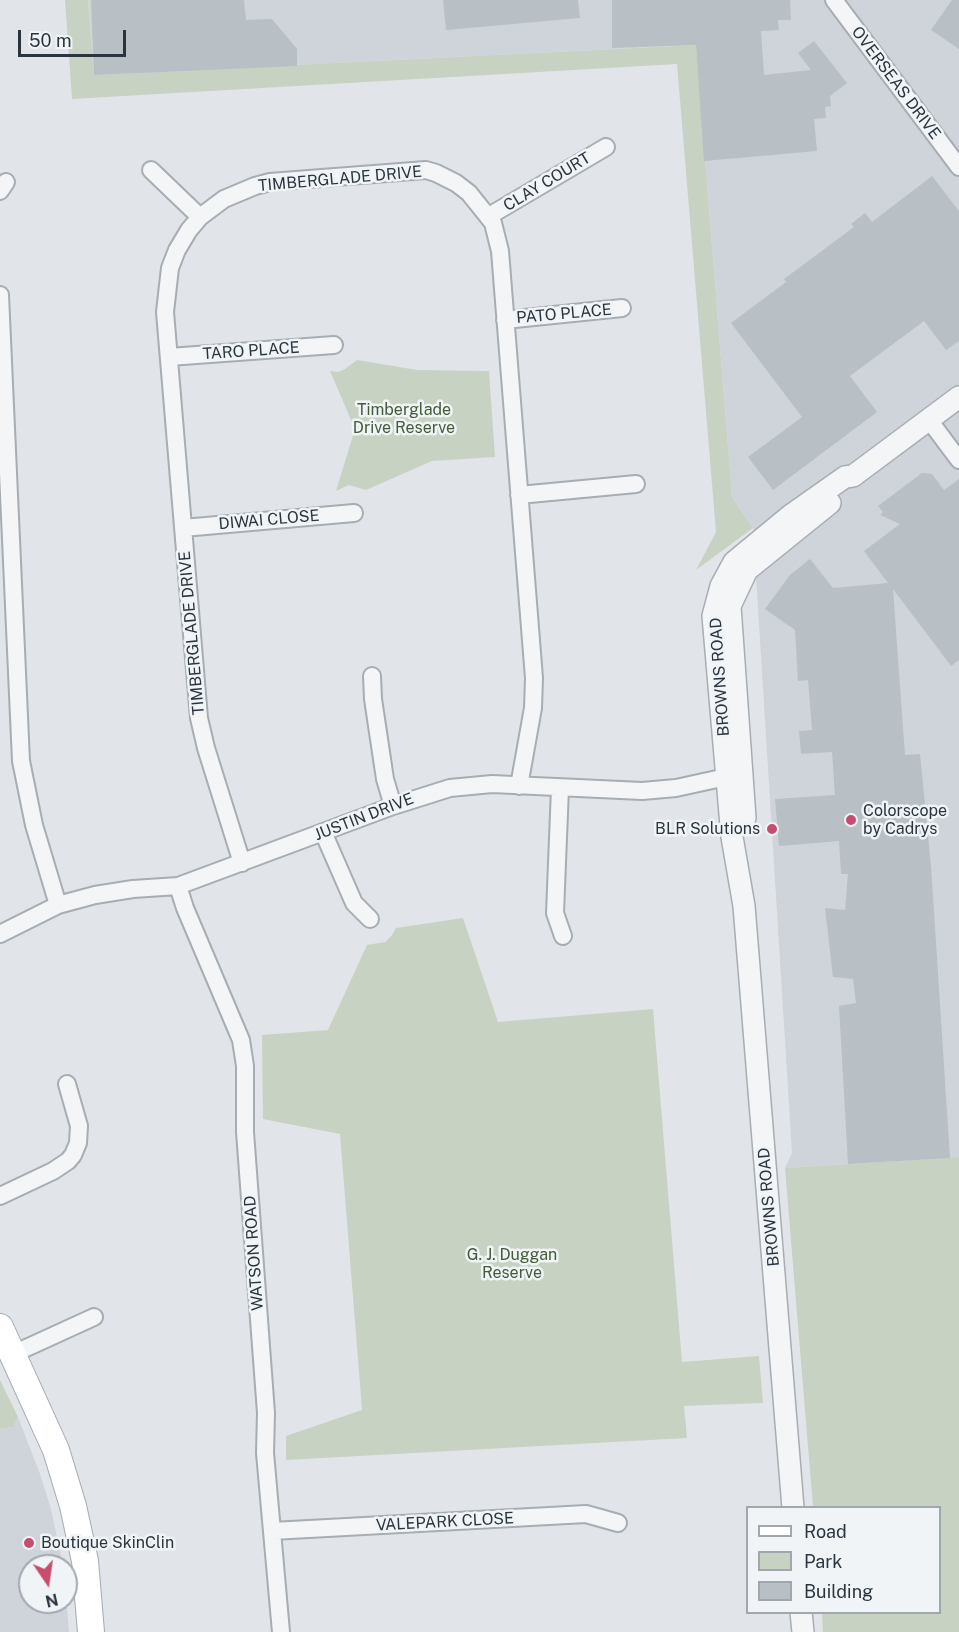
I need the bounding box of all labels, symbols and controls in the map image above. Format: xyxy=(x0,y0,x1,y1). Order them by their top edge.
scale bar xyxy=(21,18,129,56)
street label: OVERSEAS DRIVE xyxy=(847,23,945,143)
text: 50 m xyxy=(29,30,72,51)
street label: CLAY COURT xyxy=(500,148,594,216)
street label: TIMBERGLADE DRIVE xyxy=(257,162,423,196)
street label: PATO PLACE xyxy=(516,300,612,328)
street label: TARO PLACE xyxy=(202,338,300,364)
park label: Timberglade Drive Reserve xyxy=(353,400,455,438)
street label: DIWAI CLOSE xyxy=(218,506,320,534)
street label: TIMBERGLADE DRIVE xyxy=(175,550,209,716)
street label: BROWNS ROAD xyxy=(706,617,734,737)
street label: JUSTIN DRIVE xyxy=(312,789,416,845)
place label: Colorscope by Cadrys xyxy=(863,801,947,839)
marker: Colorscope by Cadrys xyxy=(844,813,858,827)
place label: BLR Solutions xyxy=(655,819,760,839)
marker: BLR Solutions xyxy=(765,822,779,836)
street label: BROWNS ROAD xyxy=(754,1147,784,1267)
street label: WATSON ROAD xyxy=(240,1195,268,1311)
park label: G. J. Duggan Reserve xyxy=(467,1245,557,1283)
legend xyxy=(746,1506,941,1614)
street label: VALEPARK CLOSE xyxy=(376,1509,514,1535)
text: Road xyxy=(804,1521,847,1542)
place label: Boutique SkinClin xyxy=(41,1533,174,1553)
marker: Boutique SkinClin xyxy=(22,1536,36,1550)
text: Park xyxy=(804,1551,842,1572)
north arrow xyxy=(18,1554,78,1614)
text: Building xyxy=(804,1581,873,1602)
text: N xyxy=(43,1589,60,1611)

